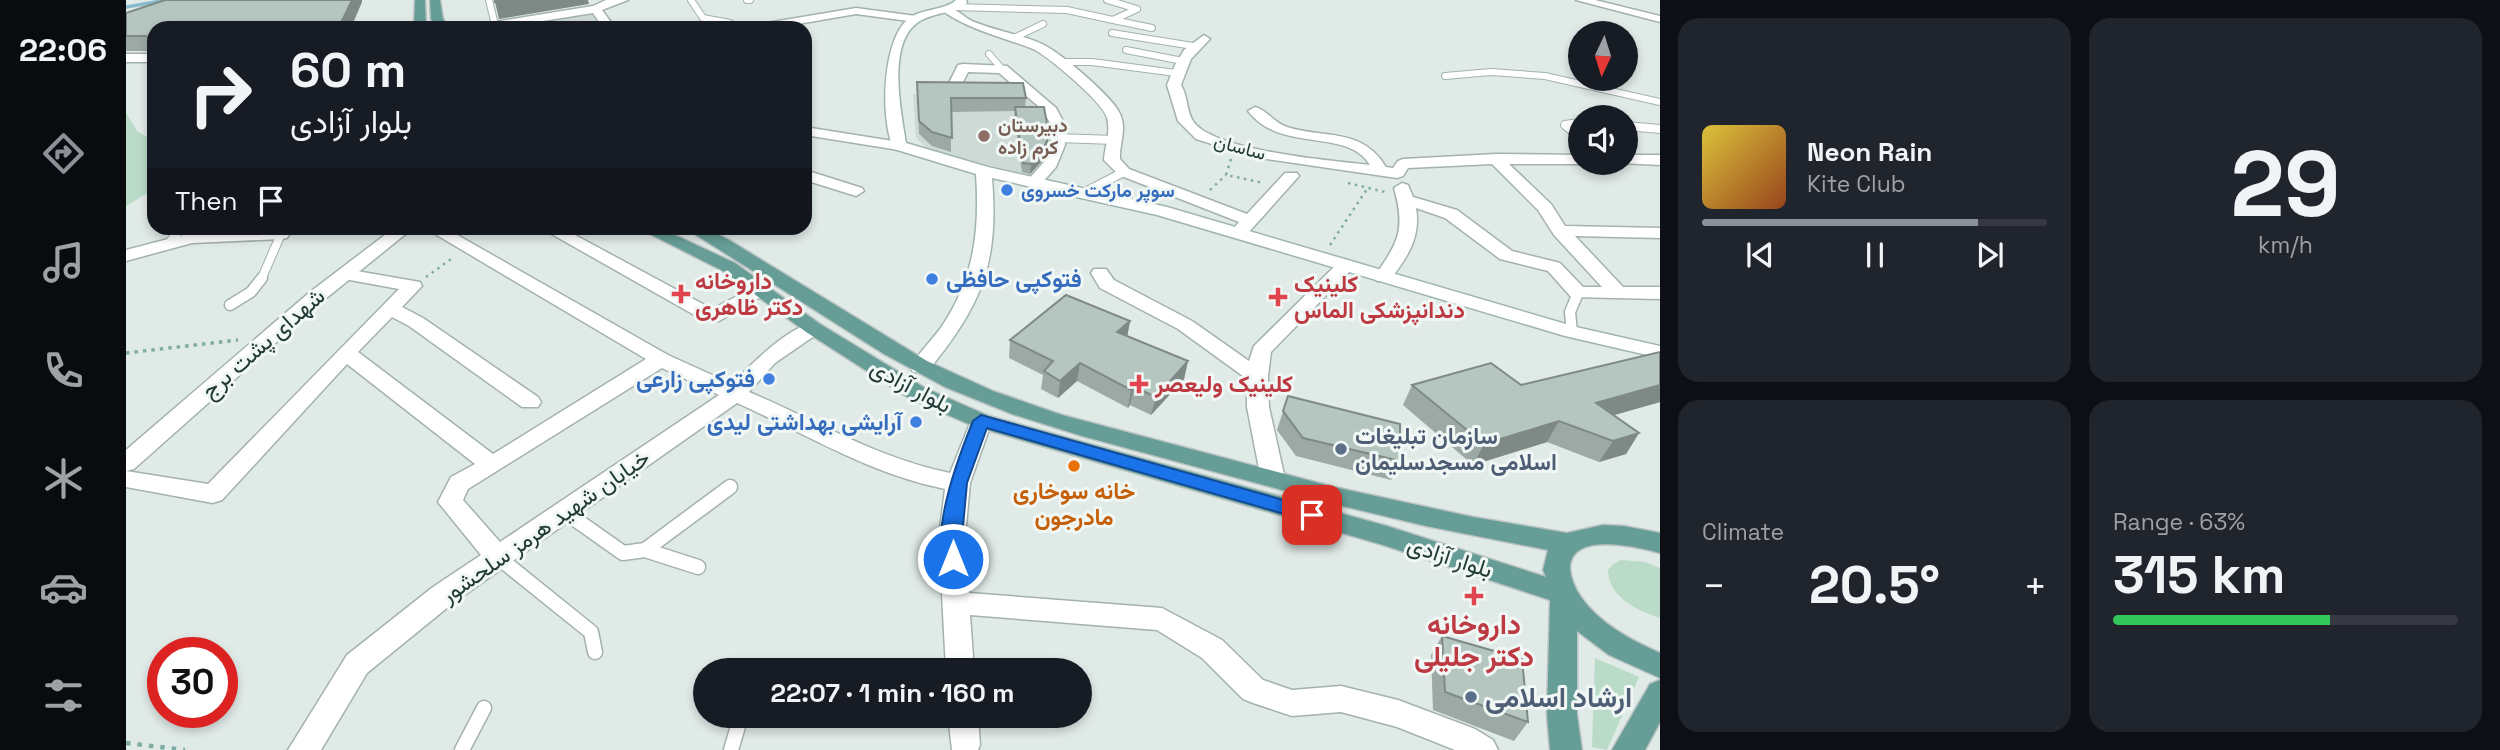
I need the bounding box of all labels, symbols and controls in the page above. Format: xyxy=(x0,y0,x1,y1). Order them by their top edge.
north arrow xyxy=(1568,21,1638,91)
map controls xyxy=(1568,21,1638,175)
text: 22:06 xyxy=(19,30,107,70)
text: 60 m xyxy=(290,39,406,101)
icon: right xyxy=(175,49,266,140)
text: بلوار آزادی xyxy=(290,102,412,142)
button: sound xyxy=(1568,105,1638,175)
place label: دبیرستان کرم زاده xyxy=(998,113,1068,160)
text: 29 xyxy=(2231,126,2340,243)
marker: دبیرستان کرم زاده xyxy=(976,128,992,144)
street label: ساسان xyxy=(1211,128,1269,166)
icon: directions xyxy=(39,129,88,178)
text: Neon Rain xyxy=(1807,135,1932,169)
text: Kite Club xyxy=(1807,169,1906,199)
place label: سوپر مارکت خسروی xyxy=(1021,178,1175,204)
icon: arrive xyxy=(252,182,290,220)
marker: سوپر مارکت خسروی xyxy=(999,182,1015,198)
text: Then xyxy=(175,184,238,218)
text: km/h xyxy=(2258,230,2313,260)
icon: previous xyxy=(1741,236,1779,274)
icon: pause xyxy=(1856,236,1894,274)
icon: next xyxy=(1971,236,2009,274)
icon: music xyxy=(39,238,88,287)
place label: فتوکپی حافظی xyxy=(946,264,1082,295)
place label: داروخانه دکتر ظاهری xyxy=(695,266,803,322)
place label: کلینیک دندانپزشکی الماس xyxy=(1294,269,1465,326)
marker: فتوکپی حافظی xyxy=(924,271,940,287)
street label: شهدای پشت برج xyxy=(195,281,332,406)
marker: داروخانه دکتر ظاهری xyxy=(673,286,689,302)
marker: کلینیک دندانپزشکی الماس xyxy=(1268,287,1288,307)
icon: phone xyxy=(39,346,88,395)
street label: بلوار آزادی xyxy=(865,352,957,420)
place label: فتوکپی زارعی xyxy=(636,364,755,395)
place label: کلینیک ولیعصر xyxy=(1154,369,1293,399)
marker: فتوکپی زارعی xyxy=(761,371,777,387)
marker: کلینیک ولیعصر xyxy=(1129,374,1149,394)
place label: آرایشی بهداشتی لیدی xyxy=(707,407,904,437)
marker: آرایشی بهداشتی لیدی xyxy=(908,414,924,430)
place label: سازمان تبلیغات اسلامی مسجدسلیمان xyxy=(1355,421,1557,477)
marker: سازمان تبلیغات اسلامی مسجدسلیمان xyxy=(1333,441,1349,457)
street label: خیابان شهید هرمز سلحشور xyxy=(434,442,656,610)
icon: climate xyxy=(39,454,88,503)
marker: خانه سوخاری مادرجون xyxy=(1066,458,1082,474)
place label: خانه سوخاری مادرجون xyxy=(1013,476,1135,532)
pin xyxy=(1282,485,1342,545)
icon: arrive xyxy=(1293,496,1331,534)
text: Range · 63% xyxy=(2113,507,2245,537)
text: Climate xyxy=(1702,517,1784,547)
position arrow xyxy=(916,522,990,596)
street label: بلوار آزادی xyxy=(1404,529,1496,585)
text: 315 km xyxy=(2113,542,2285,608)
text: 20.5° xyxy=(1809,552,1940,618)
text: − xyxy=(1702,562,1726,610)
text: + xyxy=(2023,562,2047,610)
icon: car xyxy=(39,563,88,612)
marker: داروخانه دکتر جلیلی xyxy=(1466,588,1482,604)
place label: داروخانه دکتر جلیلی xyxy=(1414,606,1534,674)
speed limit sign: 30 xyxy=(147,637,238,728)
icon: filters xyxy=(39,671,88,720)
text: 22:07 · 1 min · 160 m xyxy=(770,676,1015,710)
place label: ارشاد اسلامی xyxy=(1485,679,1632,715)
marker: ارشاد اسلامی xyxy=(1463,689,1479,705)

